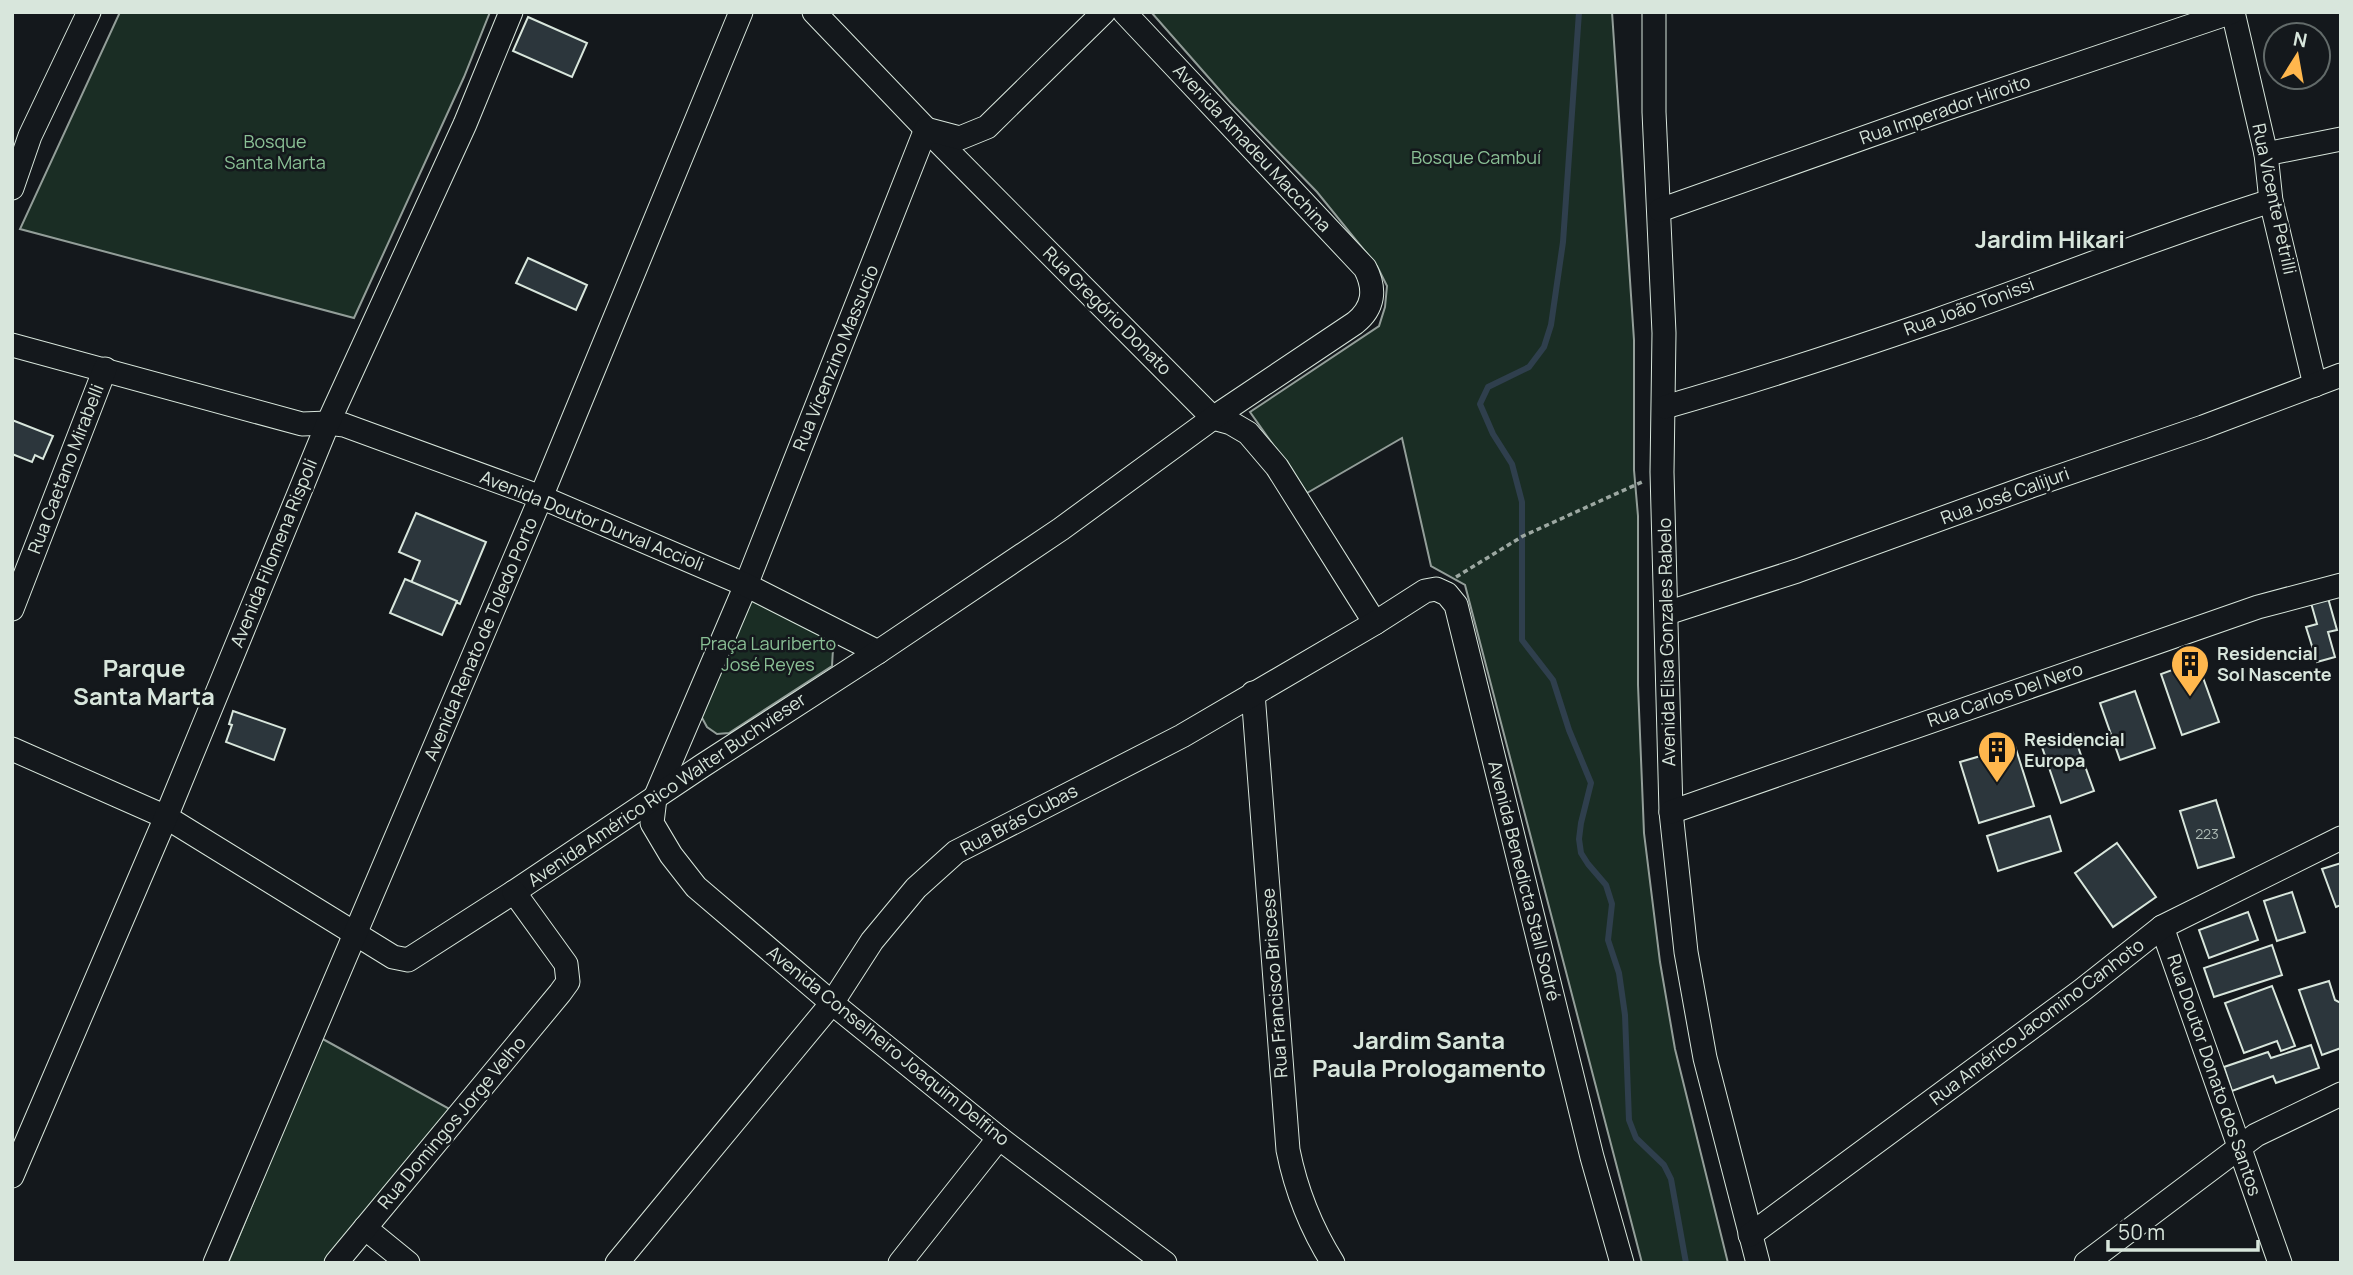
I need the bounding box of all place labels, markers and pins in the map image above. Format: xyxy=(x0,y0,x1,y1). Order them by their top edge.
place label: Residencial Sol Nascente xyxy=(2217,641,2332,686)
building icon: Residencial Sol Nascente xyxy=(2169,643,2211,698)
place label: Residencial Europa xyxy=(2024,727,2125,772)
building icon: Residencial Europa xyxy=(1976,729,2018,784)

